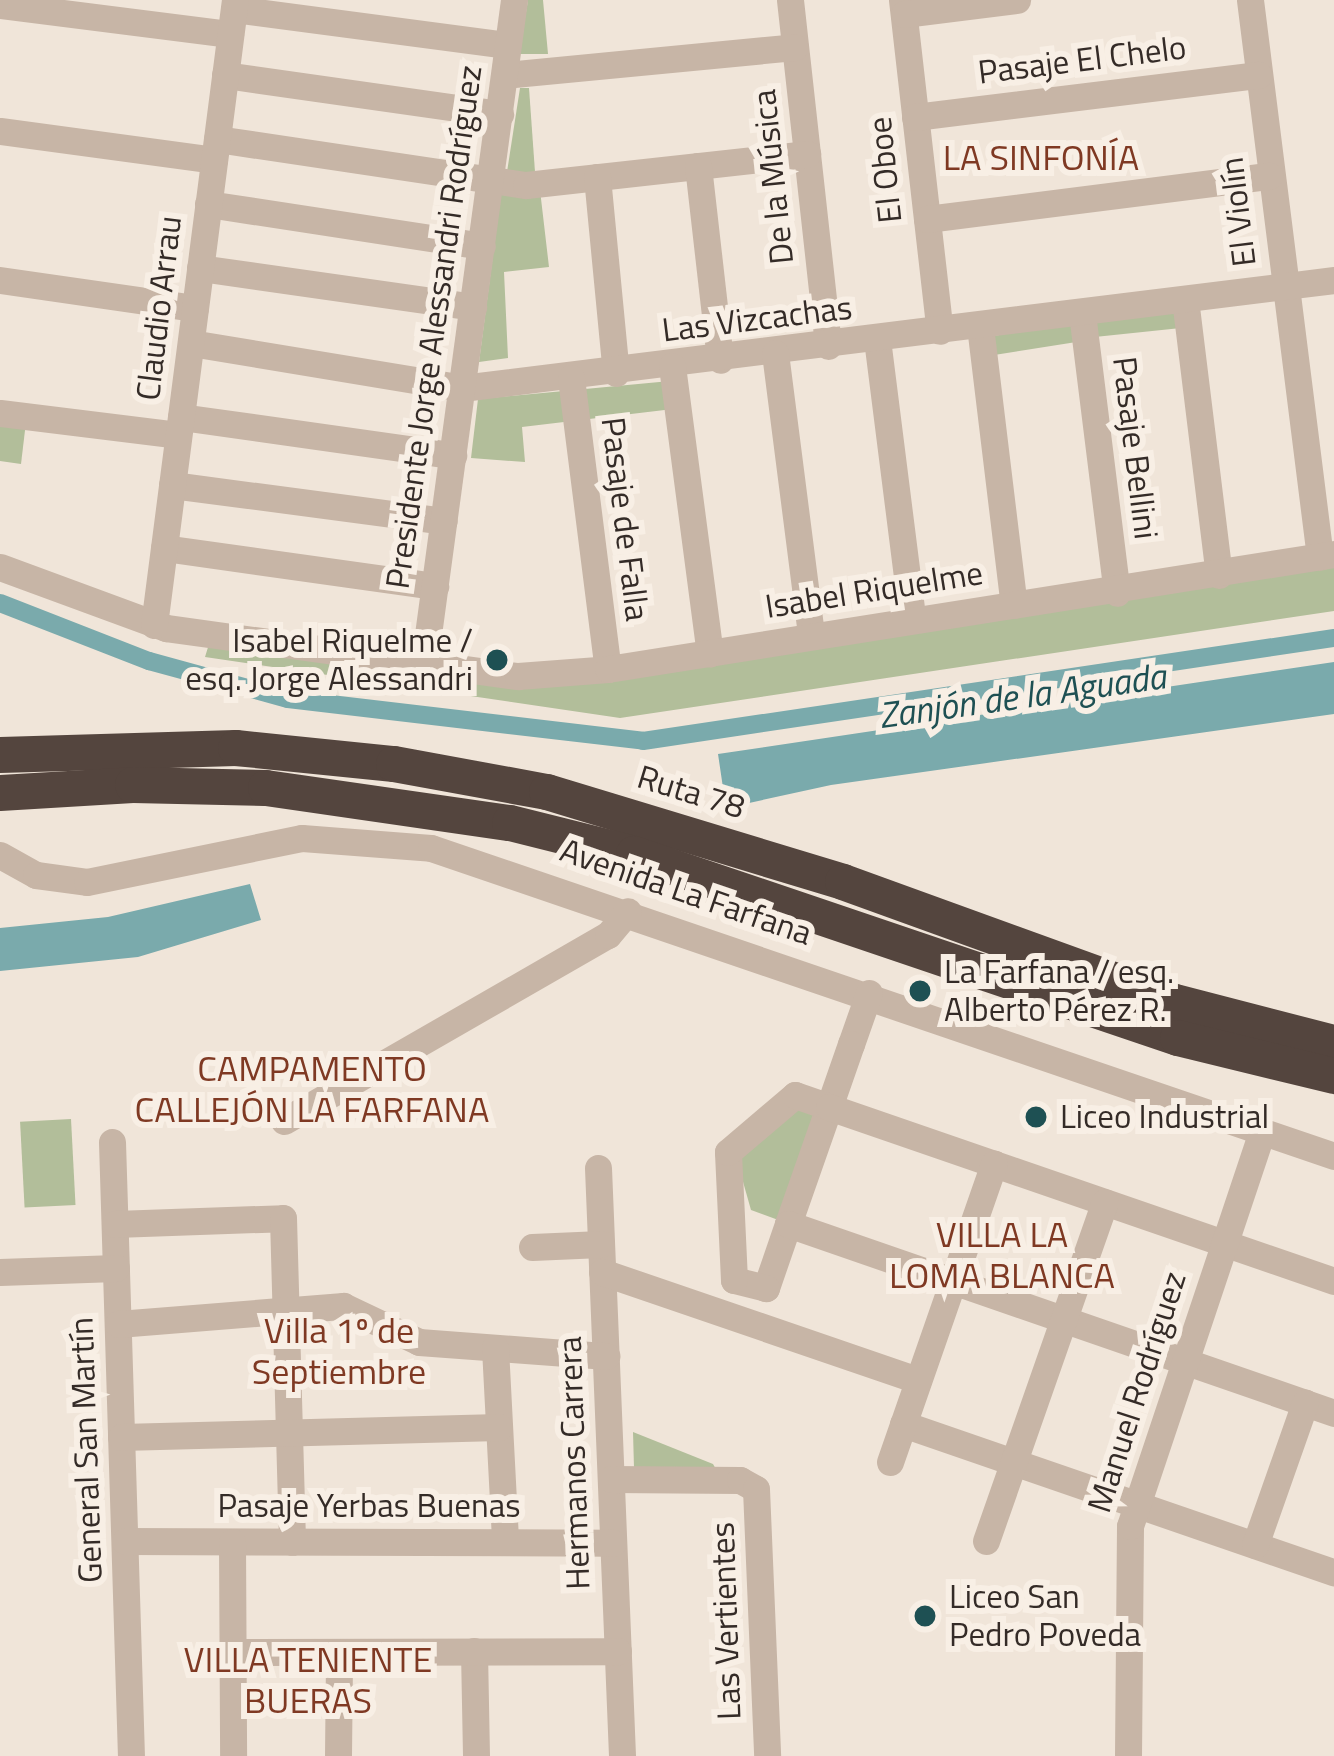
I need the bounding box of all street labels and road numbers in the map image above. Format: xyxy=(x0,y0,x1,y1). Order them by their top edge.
street label: Pasaje El Chelo xyxy=(976,28,1188,92)
street label: Presidente Jorge Alessandri Rodríguez xyxy=(378,63,490,591)
street label: De la Música xyxy=(744,88,802,266)
street label: El Oboe xyxy=(860,115,910,225)
street label: El Violín xyxy=(1212,155,1264,269)
street label: Claudio Arrau xyxy=(128,213,190,403)
street label: Las Vizcachas xyxy=(660,288,854,350)
street label: Pasaje Bellini xyxy=(1104,355,1166,541)
street label: Pasaje de Falla xyxy=(593,415,657,623)
street label: Isabel Riquelme xyxy=(762,553,986,627)
street label: Ruta 78 xyxy=(633,757,749,827)
street label: Avenida La Farfana xyxy=(555,830,817,954)
street label: Manuel Rodríguez xyxy=(1079,1267,1195,1517)
street label: General San Martín xyxy=(62,1316,110,1584)
street label: Hermanos Carrera xyxy=(550,1336,598,1590)
street label: Pasaje Yerbas Buenas xyxy=(217,1486,521,1526)
street label: Las Vertientes xyxy=(703,1521,749,1721)

